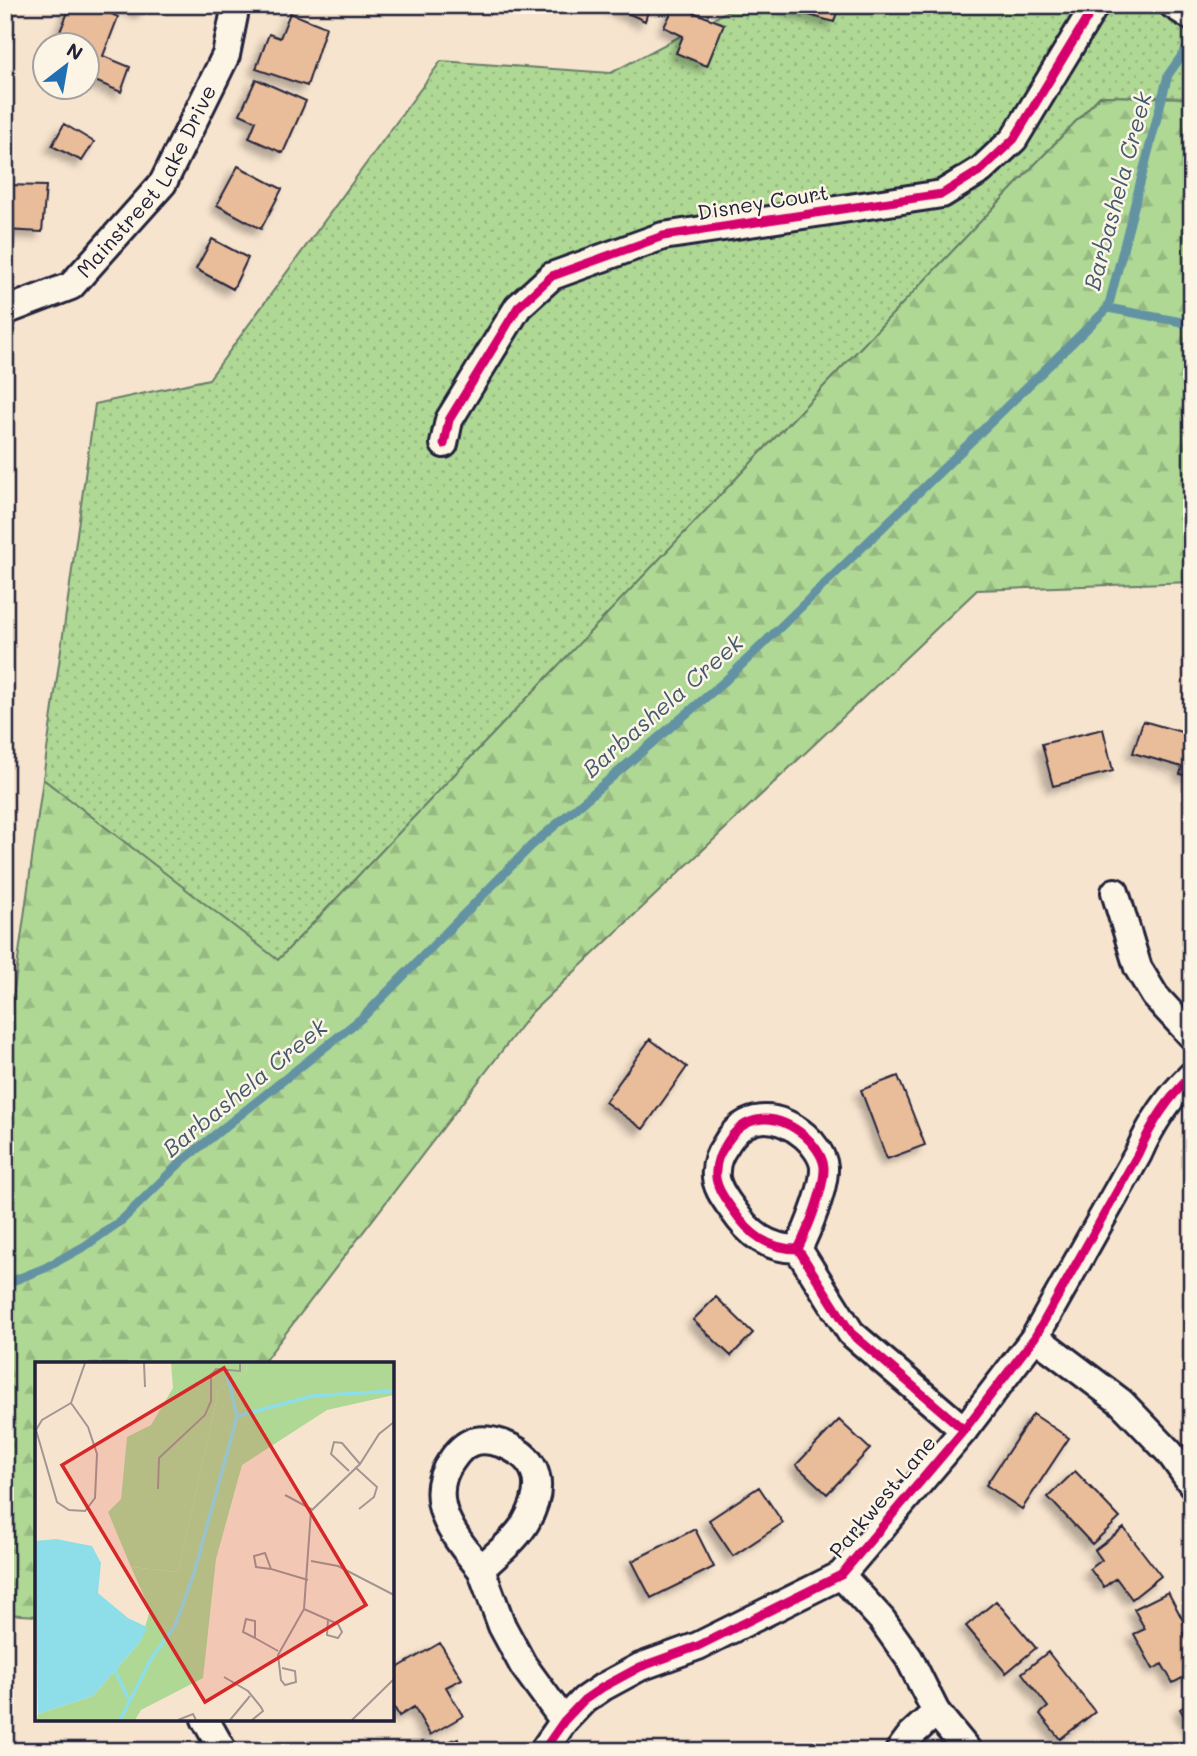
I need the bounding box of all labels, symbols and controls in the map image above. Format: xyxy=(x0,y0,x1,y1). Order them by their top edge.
north arrow xyxy=(32,32,102,102)
text: N xyxy=(62,37,88,65)
street label: Mainstreet Lake Drive xyxy=(70,80,221,283)
water label: Barbashela Creek xyxy=(1076,88,1158,293)
street label: Disney Court xyxy=(695,178,830,225)
water label: Barbashela Creek xyxy=(576,627,750,783)
water label: Barbashela Creek xyxy=(156,1011,334,1163)
inset map xyxy=(35,1362,394,1721)
street label: Parkwest Lane xyxy=(823,1429,941,1563)

